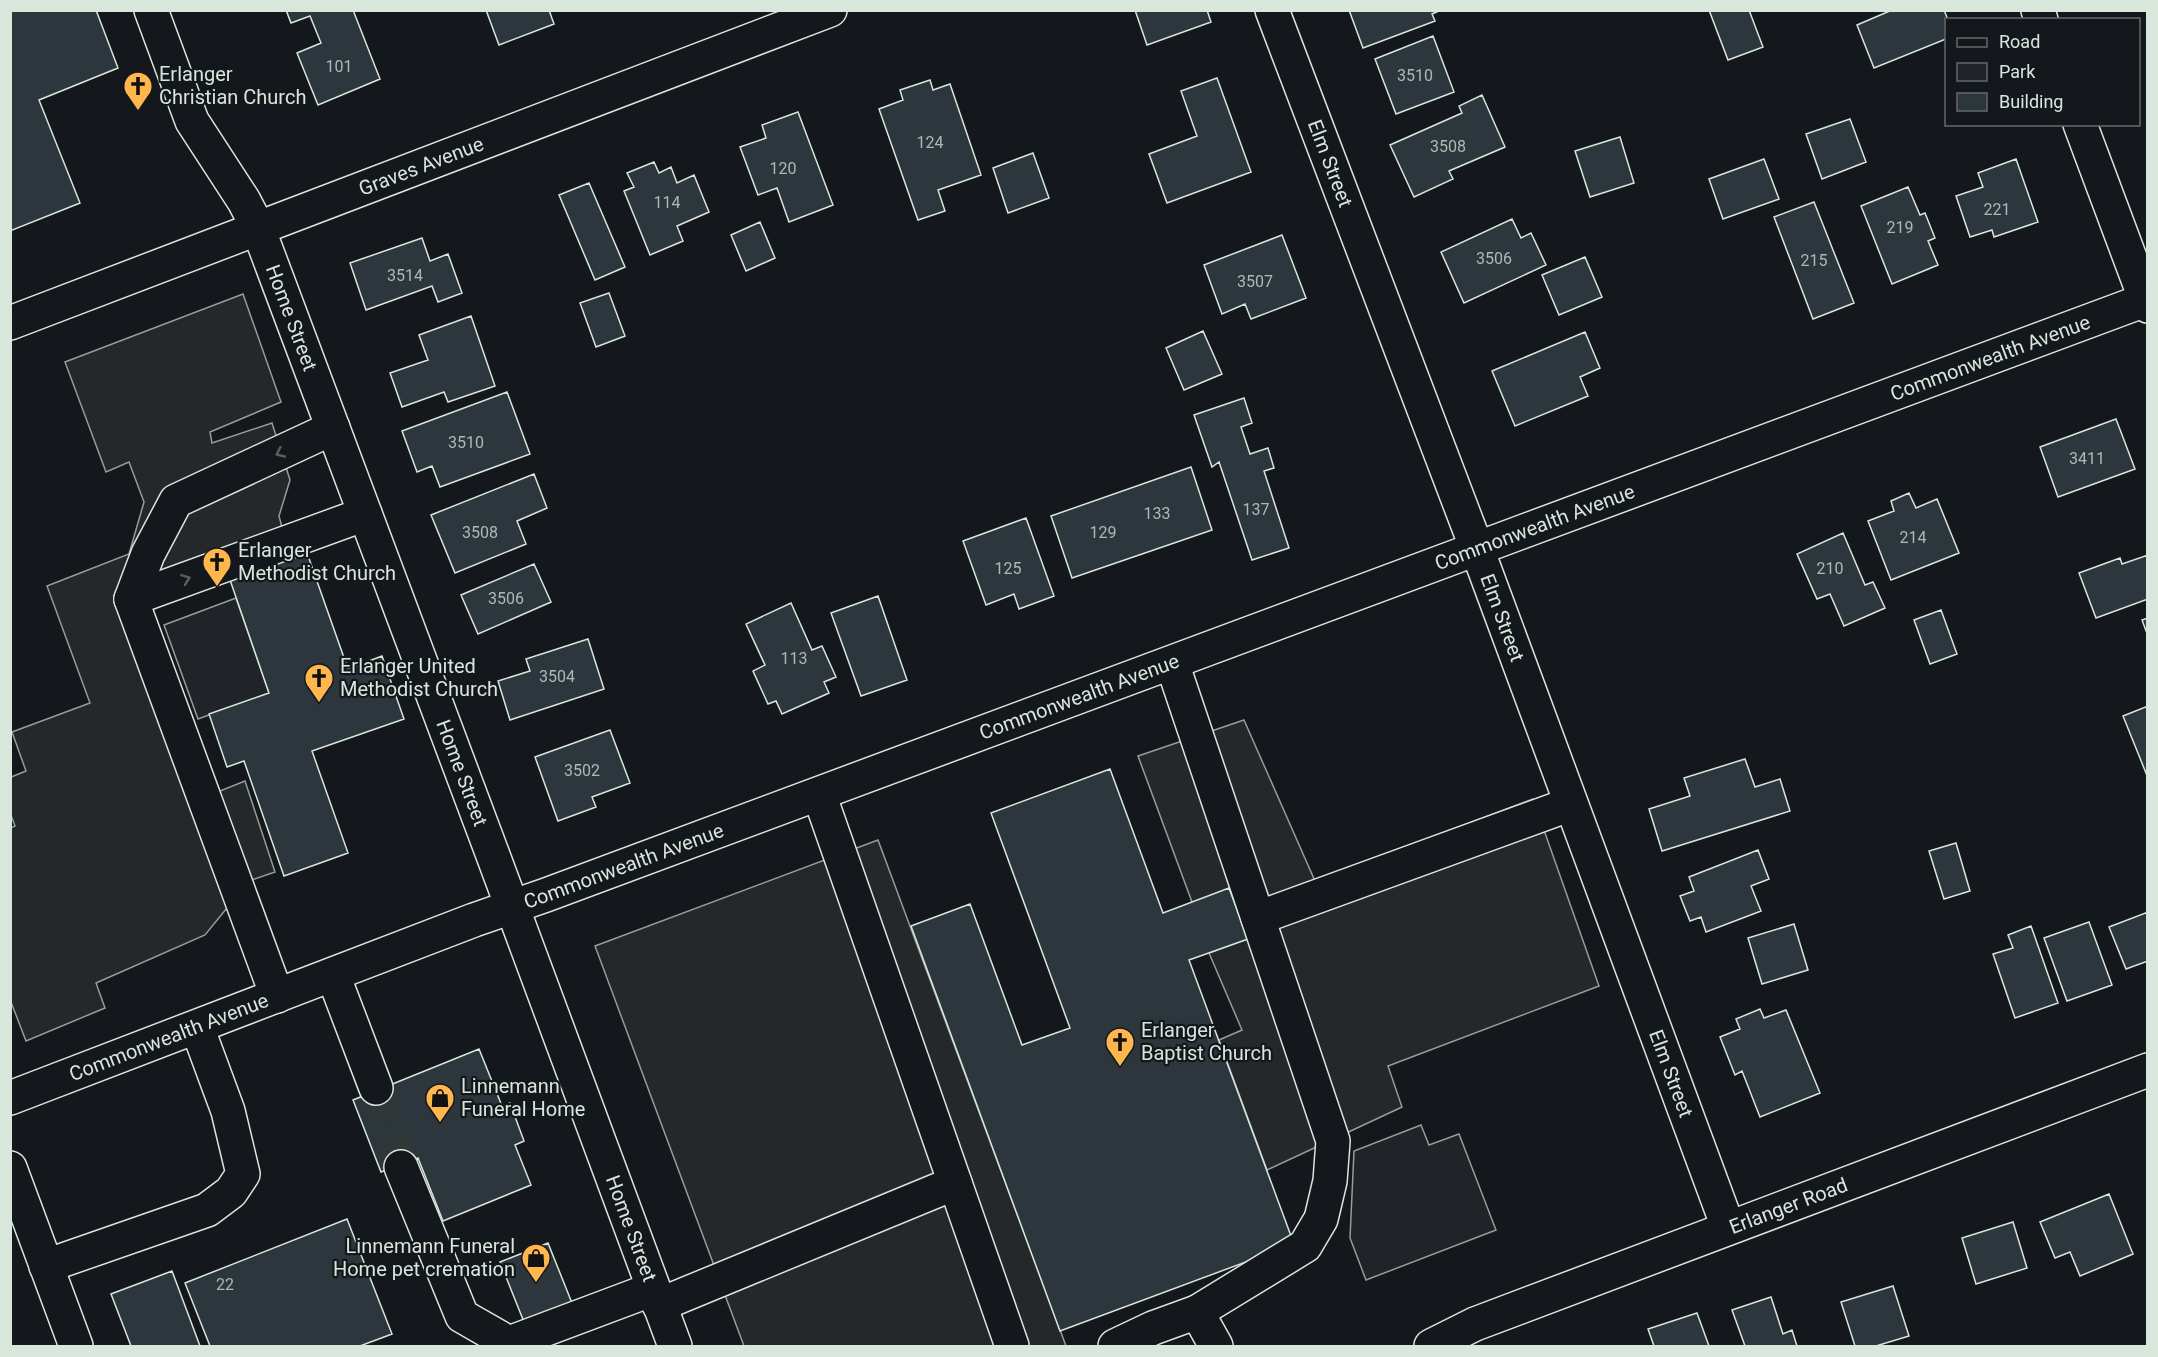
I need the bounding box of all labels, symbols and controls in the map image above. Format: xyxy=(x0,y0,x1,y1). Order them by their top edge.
legend xyxy=(1945,18,2140,126)
text: Road xyxy=(1999,31,2040,52)
house number: 101 xyxy=(326,57,352,76)
text: Park xyxy=(1999,61,2036,82)
place label: Erlanger Christian Church xyxy=(159,62,306,109)
house number: 3510 xyxy=(1397,66,1433,85)
church icon: Erlanger Christian Church xyxy=(122,70,154,112)
text: Building xyxy=(1999,91,2063,112)
street label: Elm Street xyxy=(1303,116,1358,210)
street label: Graves Avenue xyxy=(355,131,487,201)
house number: 124 xyxy=(917,133,943,152)
house number: 3508 xyxy=(1430,137,1466,156)
house number: 120 xyxy=(770,159,796,178)
house number: 114 xyxy=(654,193,680,212)
house number: 221 xyxy=(1984,200,2010,219)
house number: 219 xyxy=(1887,218,1913,237)
house number: 3506 xyxy=(1476,249,1512,268)
house number: 215 xyxy=(1801,251,1827,270)
street label: Home Street xyxy=(261,261,322,374)
house number: 3514 xyxy=(387,266,423,285)
house number: 3507 xyxy=(1237,272,1273,291)
street label: Commonwealth Avenue xyxy=(1887,310,2093,406)
house number: 3510 xyxy=(448,433,484,452)
one-way arrow xyxy=(276,445,287,457)
house number: 3411 xyxy=(2069,449,2105,468)
street label: Commonwealth Avenue xyxy=(1431,479,1638,575)
house number: 137 xyxy=(1243,500,1269,519)
house number: 133 xyxy=(1144,504,1170,523)
house number: 3508 xyxy=(462,523,498,542)
house number: 129 xyxy=(1090,523,1116,542)
house number: 214 xyxy=(1900,528,1926,547)
place label: Erlanger Methodist Church xyxy=(238,538,396,585)
church icon: Erlanger Methodist Church xyxy=(201,546,233,588)
house number: 125 xyxy=(995,559,1021,578)
house number: 210 xyxy=(1817,559,1843,578)
street label: Elm Street xyxy=(1475,571,1530,665)
one-way arrow xyxy=(180,573,191,586)
house number: 3506 xyxy=(488,589,524,608)
house number: 113 xyxy=(781,649,807,668)
street label: Commonwealth Avenue xyxy=(976,649,1182,745)
place label: Erlanger United Methodist Church xyxy=(340,654,498,701)
church icon: Erlanger United Methodist Church xyxy=(303,662,335,704)
house number: 3504 xyxy=(539,667,575,686)
street label: Home Street xyxy=(431,716,493,829)
house number: 3502 xyxy=(564,761,600,780)
street label: Commonwealth Avenue xyxy=(520,818,727,914)
street label: Commonwealth Avenue xyxy=(66,988,272,1086)
place label: Erlanger Baptist Church xyxy=(1141,1018,1272,1065)
church icon: Erlanger Baptist Church xyxy=(1104,1026,1136,1068)
street label: Elm Street xyxy=(1644,1026,1698,1121)
place label: Linnemann Funeral Home xyxy=(461,1074,585,1121)
shop icon: Linnemann Funeral Home xyxy=(424,1082,456,1124)
street label: Home Street xyxy=(601,1172,662,1285)
street label: Erlanger Road xyxy=(1726,1173,1851,1239)
place label: Linnemann Funeral Home pet cremation xyxy=(333,1234,515,1281)
shop icon: Linnemann Funeral Home pet cremation xyxy=(520,1242,552,1284)
house number: 22 xyxy=(216,1275,234,1294)

